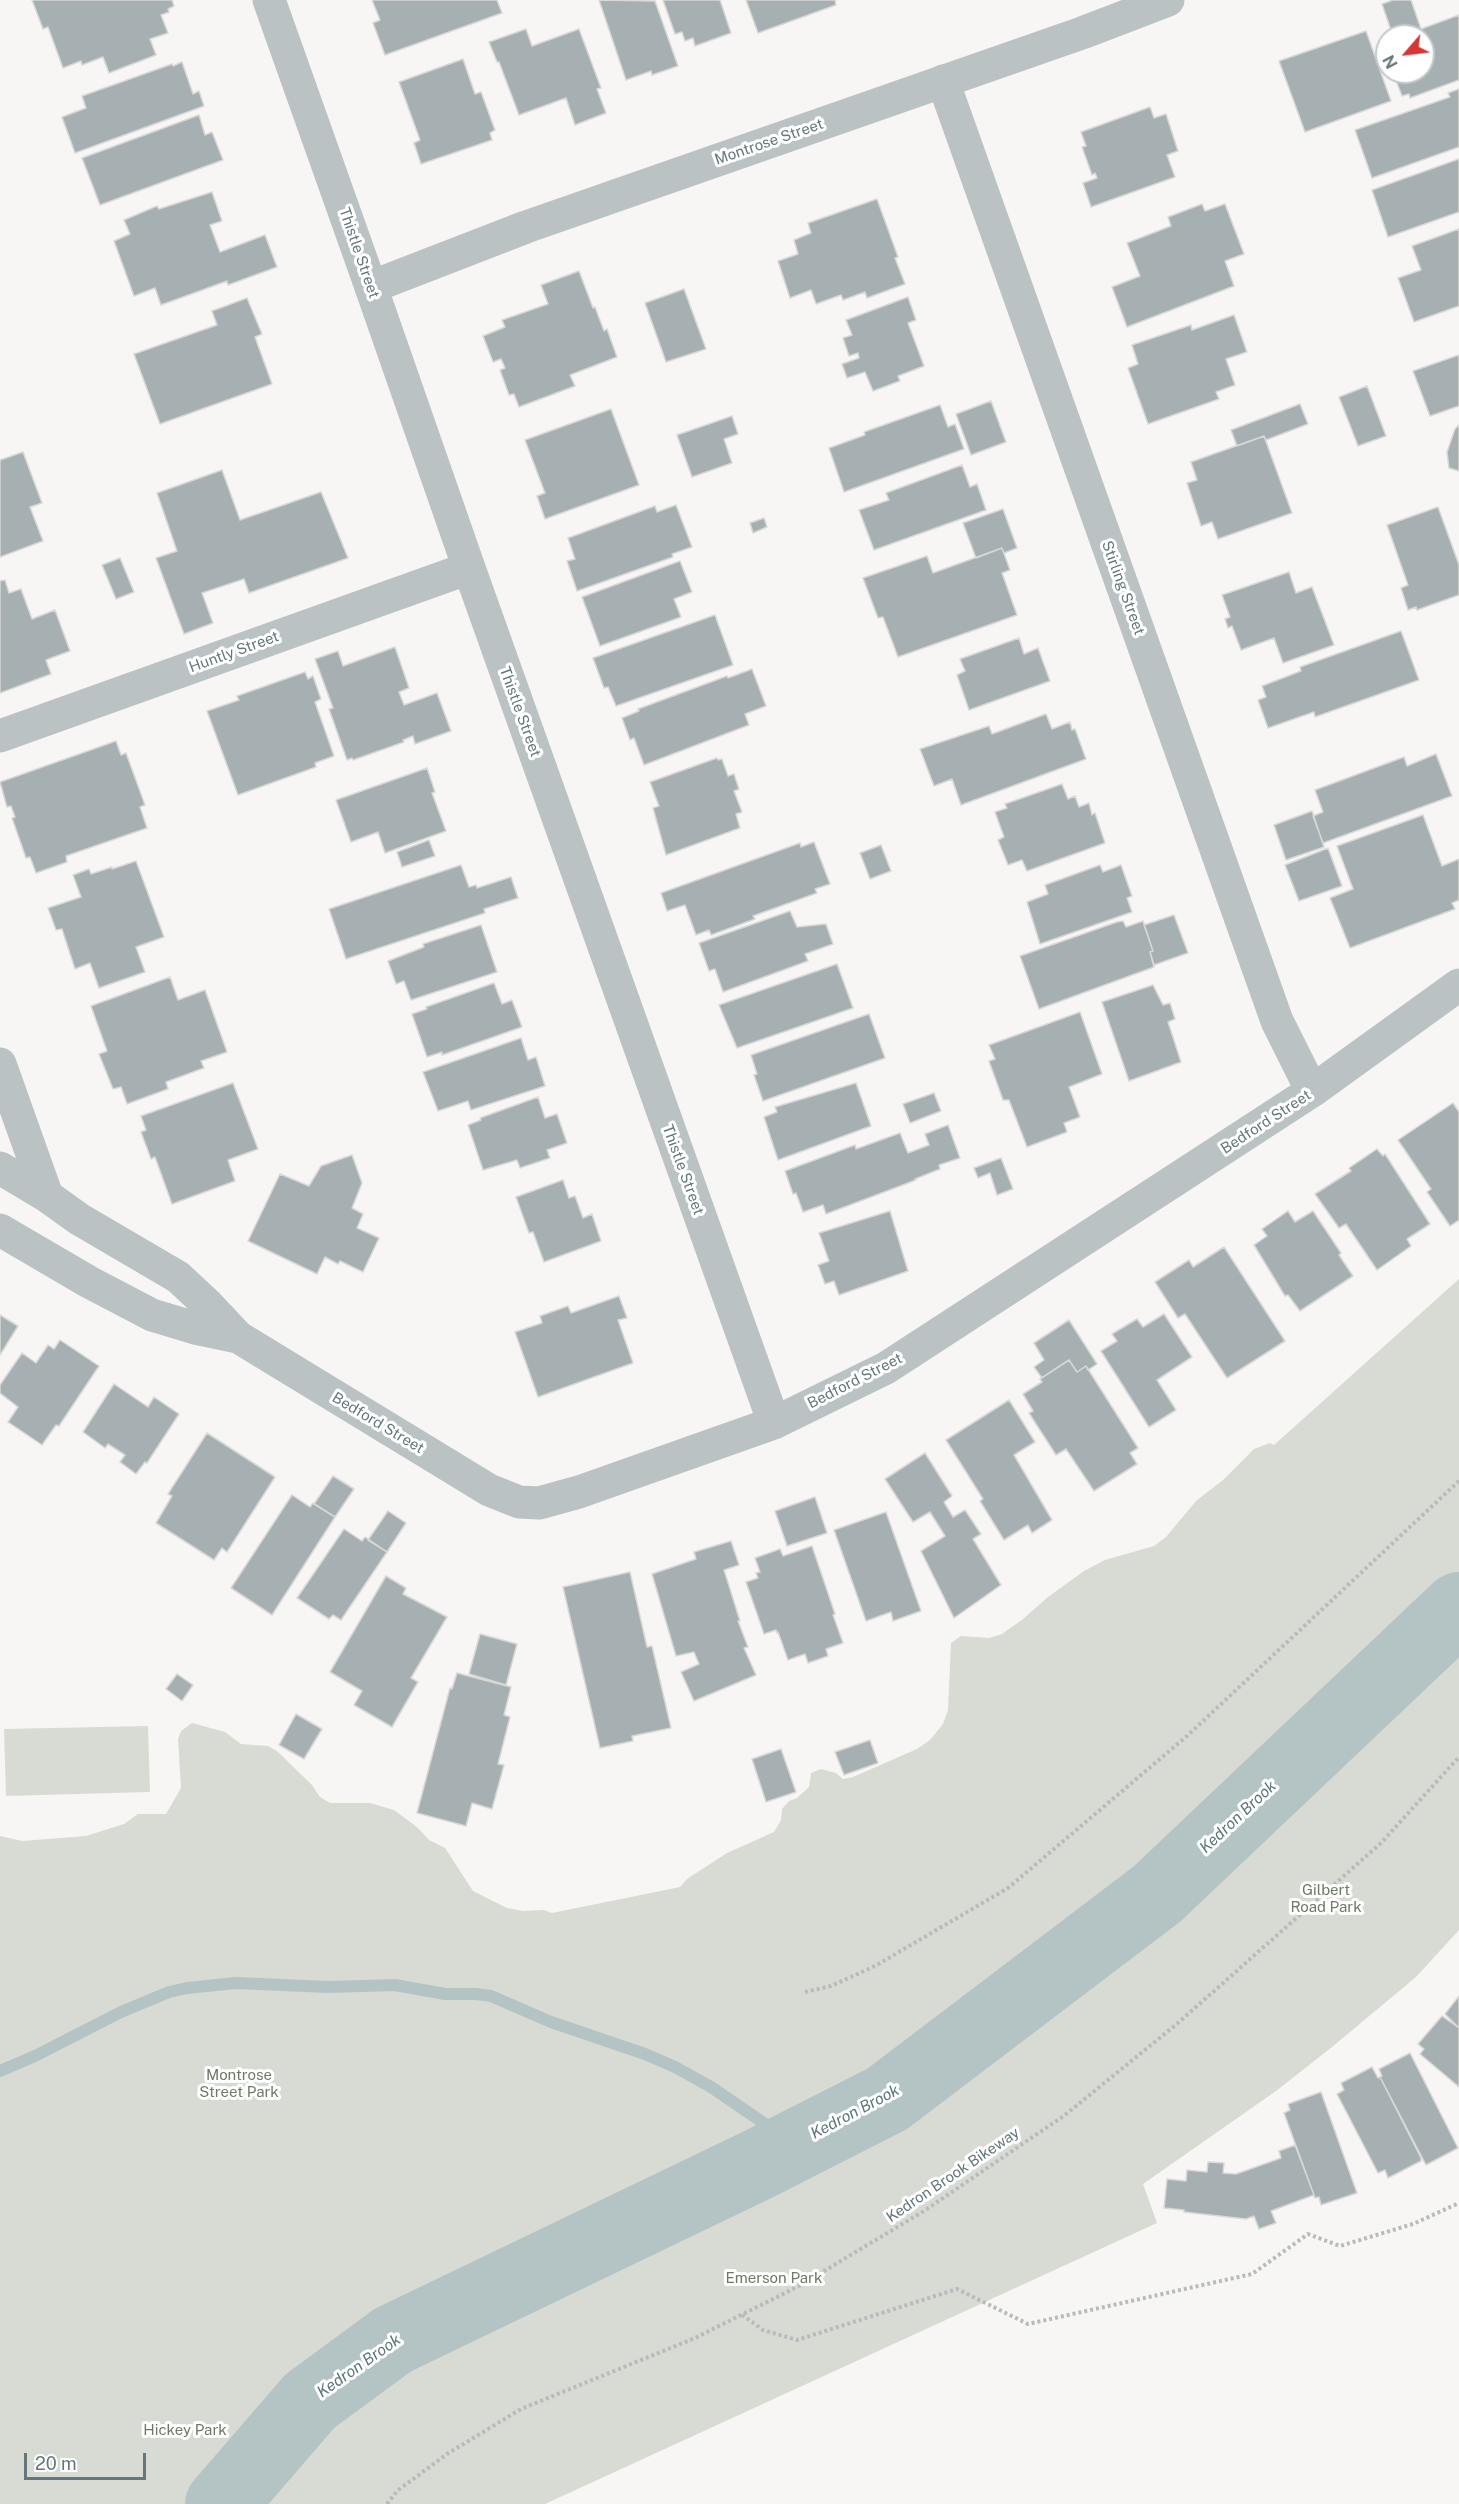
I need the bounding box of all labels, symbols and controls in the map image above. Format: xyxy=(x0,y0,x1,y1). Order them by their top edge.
north arrow xyxy=(1375,24,1435,84)
text: N xyxy=(1379,52,1402,72)
street label: Montrose Street xyxy=(712,115,826,169)
street label: Thistle Street xyxy=(335,205,383,301)
street label: Stirling Street xyxy=(1098,538,1148,638)
street label: Huntly Street xyxy=(187,627,281,677)
street label: Thistle Street xyxy=(495,664,545,760)
street label: Bedford Street xyxy=(1217,1086,1315,1158)
street label: Thistle Street xyxy=(658,1122,708,1218)
street label: Bedford Street xyxy=(805,1349,905,1413)
street label: Bedford Street xyxy=(329,1388,427,1458)
water label: Kedron Brook xyxy=(1196,1777,1280,1857)
park label: Gilbert Road Park xyxy=(1290,1881,1362,1916)
park label: Montrose Street Park xyxy=(199,2066,279,2101)
water label: Kedron Brook xyxy=(807,2081,903,2143)
street label: Kedron Brook Bikeway xyxy=(883,2124,1023,2226)
park label: Emerson Park xyxy=(726,2269,822,2287)
water label: Kedron Brook xyxy=(313,2330,405,2402)
park label: Hickey Park xyxy=(143,2421,227,2439)
scale bar xyxy=(27,2441,148,2479)
text: 20 m xyxy=(35,2453,77,2474)

